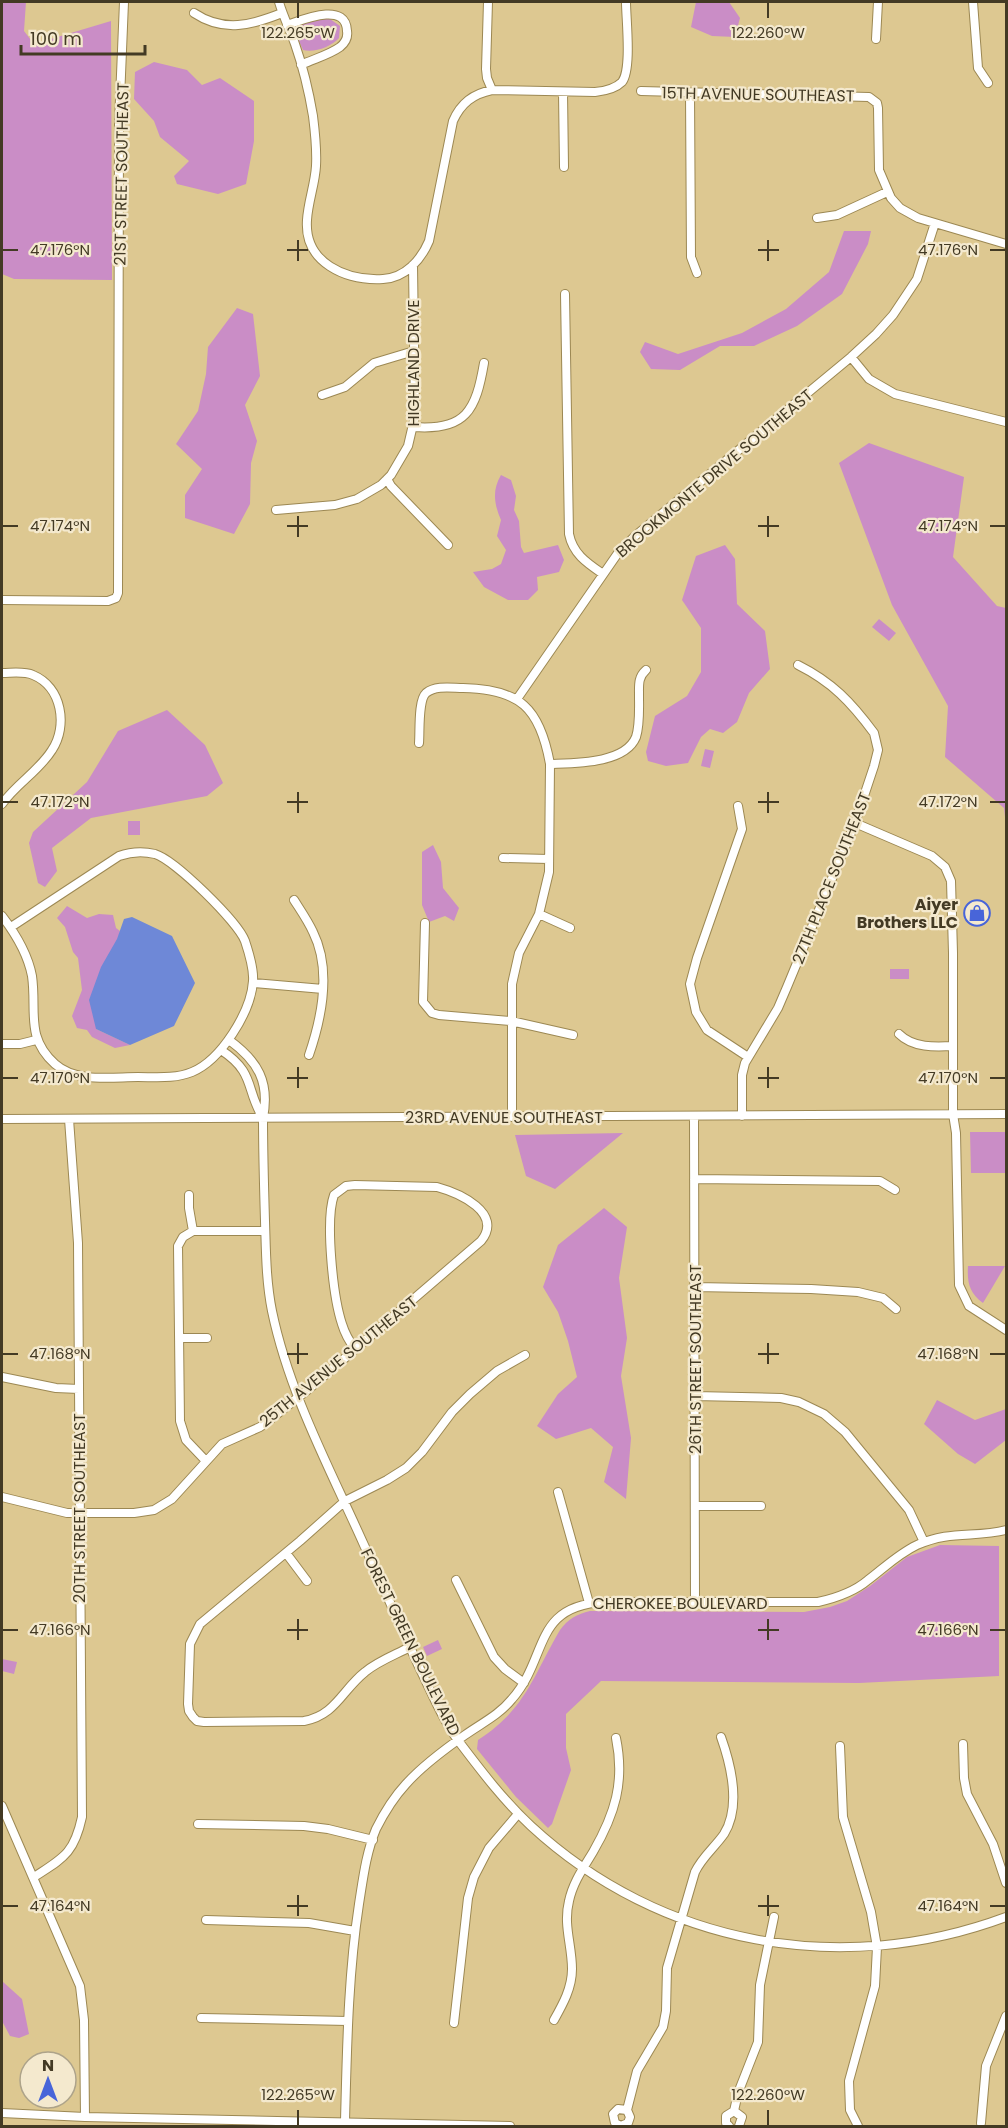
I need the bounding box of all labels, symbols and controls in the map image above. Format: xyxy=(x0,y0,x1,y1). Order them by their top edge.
scale bar xyxy=(21,18,146,56)
text: 122.265°W xyxy=(261,22,335,43)
text: 122.260°W xyxy=(731,22,805,43)
text: 100 m xyxy=(30,26,82,51)
street label: 15TH AVENUE SOUTHEAST xyxy=(661,81,855,108)
street label: 21ST STREET SOUTHEAST xyxy=(108,82,135,266)
text: 47.176°N xyxy=(30,239,90,260)
text: 47.176°N xyxy=(918,239,978,260)
street label: HIGHLAND DRIVE xyxy=(402,299,425,427)
street label: BROOKMONTE DRIVE SOUTHEAST xyxy=(611,384,818,563)
text: 47.174°N xyxy=(30,515,90,536)
text: 47.174°N xyxy=(918,515,978,536)
street label: 27TH PLACE SOUTHEAST xyxy=(786,789,877,967)
text: 47.172°N xyxy=(30,791,90,812)
text: 47.172°N xyxy=(918,791,978,812)
place label: Aiyer Brothers LLC xyxy=(857,893,958,934)
shop icon: Aiyer Brothers LLC xyxy=(962,898,992,928)
text: 47.170°N xyxy=(30,1067,90,1088)
text: 47.170°N xyxy=(918,1067,978,1088)
street label: 23RD AVENUE SOUTHEAST xyxy=(405,1106,603,1129)
street label: 26TH STREET SOUTHEAST xyxy=(684,1264,707,1454)
street label: 25TH AVENUE SOUTHEAST xyxy=(254,1290,422,1432)
text: 47.168°N xyxy=(29,1343,91,1364)
text: 47.168°N xyxy=(917,1343,979,1364)
street label: 20TH STREET SOUTHEAST xyxy=(68,1413,91,1603)
street label: FOREST GREEN BOULEVARD xyxy=(355,1545,466,1740)
street label: CHEROKEE BOULEVARD xyxy=(592,1592,768,1615)
text: 47.166°N xyxy=(29,1619,91,1640)
text: 47.166°N xyxy=(917,1619,979,1640)
text: 47.164°N xyxy=(29,1895,91,1916)
text: 47.164°N xyxy=(917,1895,979,1916)
north arrow xyxy=(18,2050,78,2110)
text: N xyxy=(42,2054,54,2077)
text: 122.265°W xyxy=(261,2084,335,2105)
text: 122.260°W xyxy=(731,2084,805,2105)

